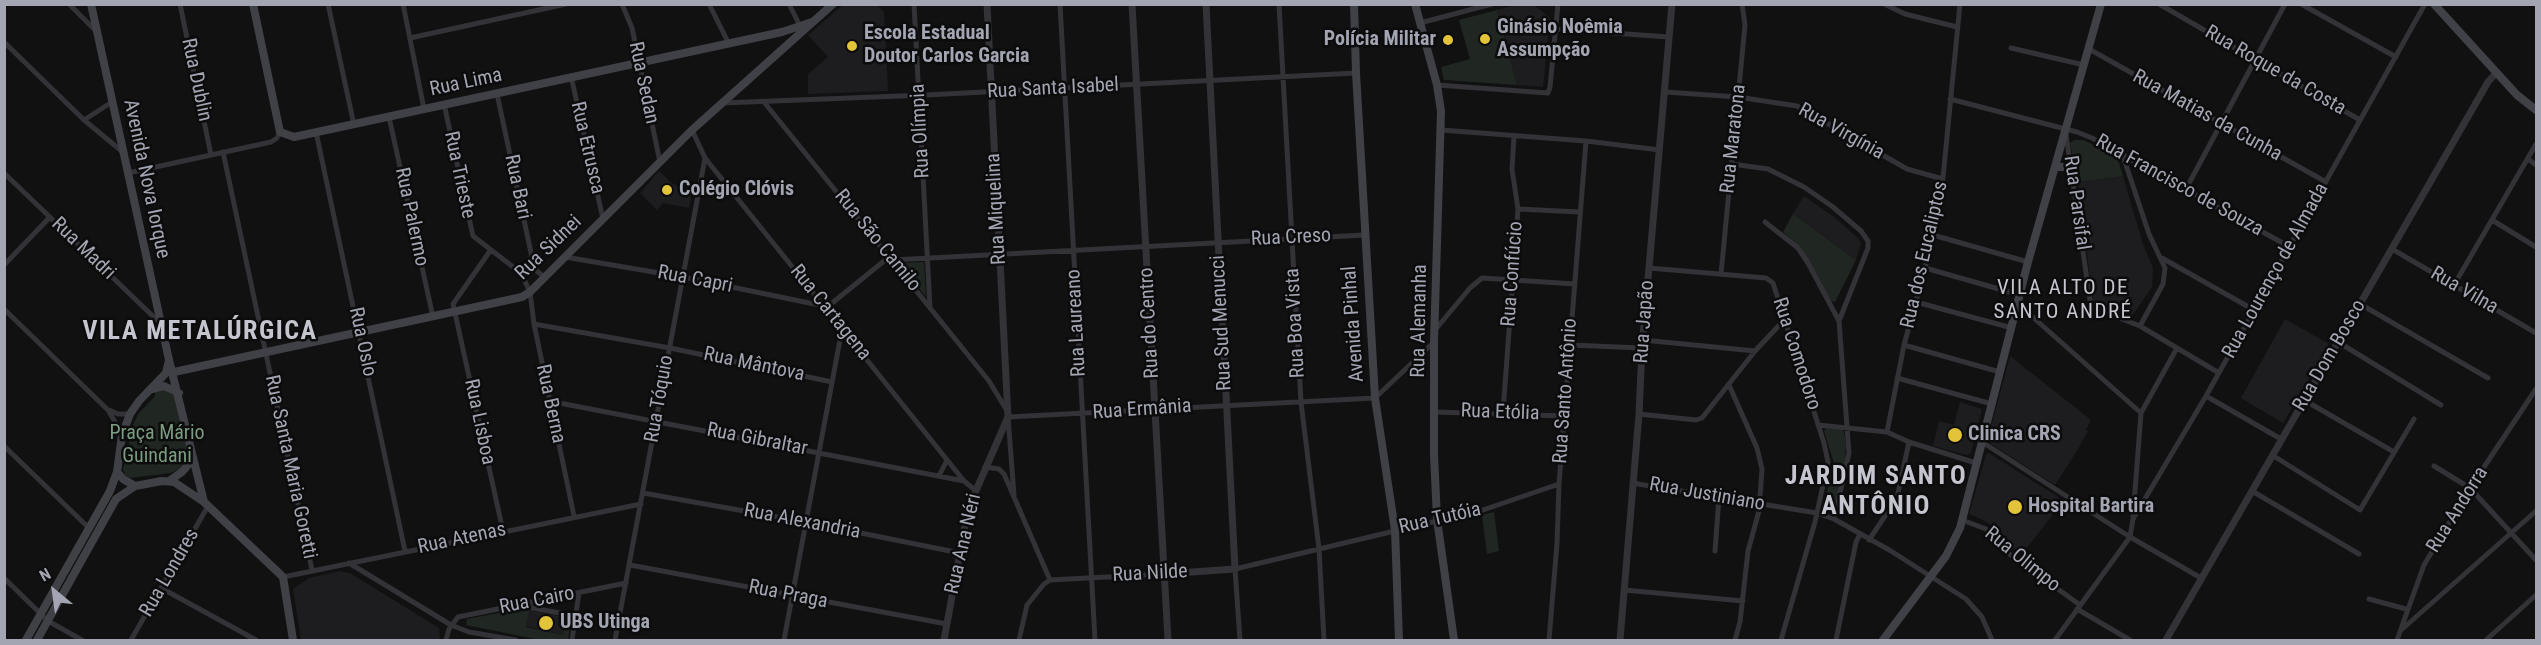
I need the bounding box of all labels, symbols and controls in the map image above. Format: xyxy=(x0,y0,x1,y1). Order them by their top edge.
place label: Ginásio Noêmia Assumpção xyxy=(1497,16,1623,63)
street label: Rua Roque da Costa xyxy=(2200,21,2350,121)
place label: Escola Estadual Doutor Carlos Garcia xyxy=(864,22,1029,69)
place label: Polícia Militar xyxy=(1324,28,1436,52)
marker: Ginásio Noêmia Assumpção xyxy=(1478,32,1492,46)
marker: Polícia Militar xyxy=(1441,33,1455,47)
street label: Rua Dublin xyxy=(176,36,216,124)
marker: Escola Estadual Doutor Carlos Garcia xyxy=(845,39,859,53)
street label: Rua Sedan xyxy=(623,40,663,126)
street label: Rua Lima xyxy=(428,64,504,102)
street label: Rua Matias da Cunha xyxy=(2128,65,2286,167)
street label: Rua Santa Isabel xyxy=(987,74,1119,104)
street label: Rua Olímpia xyxy=(907,83,935,179)
street label: Rua Maratona xyxy=(1716,83,1752,195)
street label: Avenida Nova Iorque xyxy=(117,97,175,261)
street label: Rua Etrusca xyxy=(565,99,609,197)
street label: Rua Virgínia xyxy=(1794,99,1888,165)
street label: Rua Trieste xyxy=(438,129,480,221)
street label: Rua Francisco de Souza xyxy=(2091,130,2267,242)
street label: Rua Bari xyxy=(498,152,536,222)
street label: Rua Miquelina xyxy=(982,153,1012,265)
street label: Rua Parsifal xyxy=(2057,154,2095,252)
street label: Rua Palermo xyxy=(389,166,433,268)
place label: Colégio Clóvis xyxy=(679,178,794,202)
street label: Rua dos Eucaliptos xyxy=(1896,179,1954,331)
street label: Rua Lourenço de Almada xyxy=(2218,179,2334,363)
marker: Colégio Clóvis xyxy=(660,183,674,197)
street label: Rua São Camilo xyxy=(829,185,925,297)
street label: Rua Sidnei xyxy=(511,211,587,285)
street label: Rua Madri xyxy=(46,213,120,285)
street label: Rua Confúcio xyxy=(1497,221,1529,327)
street label: Rua Creso xyxy=(1250,224,1332,252)
street label: Rua Sud Menucci xyxy=(1206,255,1238,391)
street label: Rua Cartagena xyxy=(784,260,876,366)
street label: Rua Capri xyxy=(655,261,735,299)
street label: Rua Vilna xyxy=(2426,262,2502,320)
street label: Rua Alemanha xyxy=(1407,264,1433,378)
street label: Avenida Pinhal xyxy=(1338,265,1370,383)
street label: Rua do Centro xyxy=(1135,267,1165,379)
street label: Rua Boa Vista xyxy=(1281,267,1311,379)
street label: Rua Laureano xyxy=(1062,269,1092,377)
district label: VILA ALTO DE SANTO ANDRÉ xyxy=(1994,276,2132,326)
street label: Rua Japão xyxy=(1630,280,1660,364)
street label: Rua Comodoro xyxy=(1767,295,1825,413)
street label: Rua Dom Bosco xyxy=(2288,296,2372,416)
street label: Rua Oslo xyxy=(343,305,381,379)
district label: VILA METALÚRGICA xyxy=(82,316,318,348)
street label: Rua Santo Antônio xyxy=(1549,317,1583,465)
street label: Rua Mântova xyxy=(701,343,807,387)
street label: Rua Tóquio xyxy=(641,353,679,445)
street label: Rua Berna xyxy=(530,362,570,446)
street label: Rua Santa Maria Goretti xyxy=(259,373,321,561)
street label: Rua Lisboa xyxy=(458,377,500,467)
street label: Rua Ermânia xyxy=(1092,395,1192,425)
street label: Rua Etólia xyxy=(1460,400,1540,426)
street label: Rua Gibraltar xyxy=(705,418,809,462)
park label: Praça Mário Guindani xyxy=(109,422,205,469)
place label: Clinica CRS xyxy=(1968,423,2061,447)
marker: Clinica CRS xyxy=(1946,426,1964,444)
district label: JARDIM SANTO ANTÔNIO xyxy=(1785,461,1967,522)
street label: Rua Andorra xyxy=(2422,463,2494,557)
street label: Rua Justiniano xyxy=(1647,473,1767,517)
street label: Rua Ana Néri xyxy=(941,491,987,597)
place label: Hospital Bartira xyxy=(2028,495,2154,519)
street label: Rua Tutóia xyxy=(1397,498,1483,540)
marker: Hospital Bartira xyxy=(2006,498,2024,516)
street label: Rua Alexandria xyxy=(742,499,862,545)
street label: Rua Atenas xyxy=(416,518,508,560)
street label: Rua Olimpo xyxy=(1979,522,2065,598)
street label: Rua Londres xyxy=(135,525,205,621)
street label: Rua Nilde xyxy=(1112,560,1188,588)
north arrow xyxy=(24,561,84,621)
text: N xyxy=(36,564,54,586)
street label: Rua Praga xyxy=(746,576,830,614)
street label: Rua Cairo xyxy=(497,582,577,620)
place label: UBS Utinga xyxy=(560,611,650,635)
marker: UBS Utinga xyxy=(537,614,555,632)

